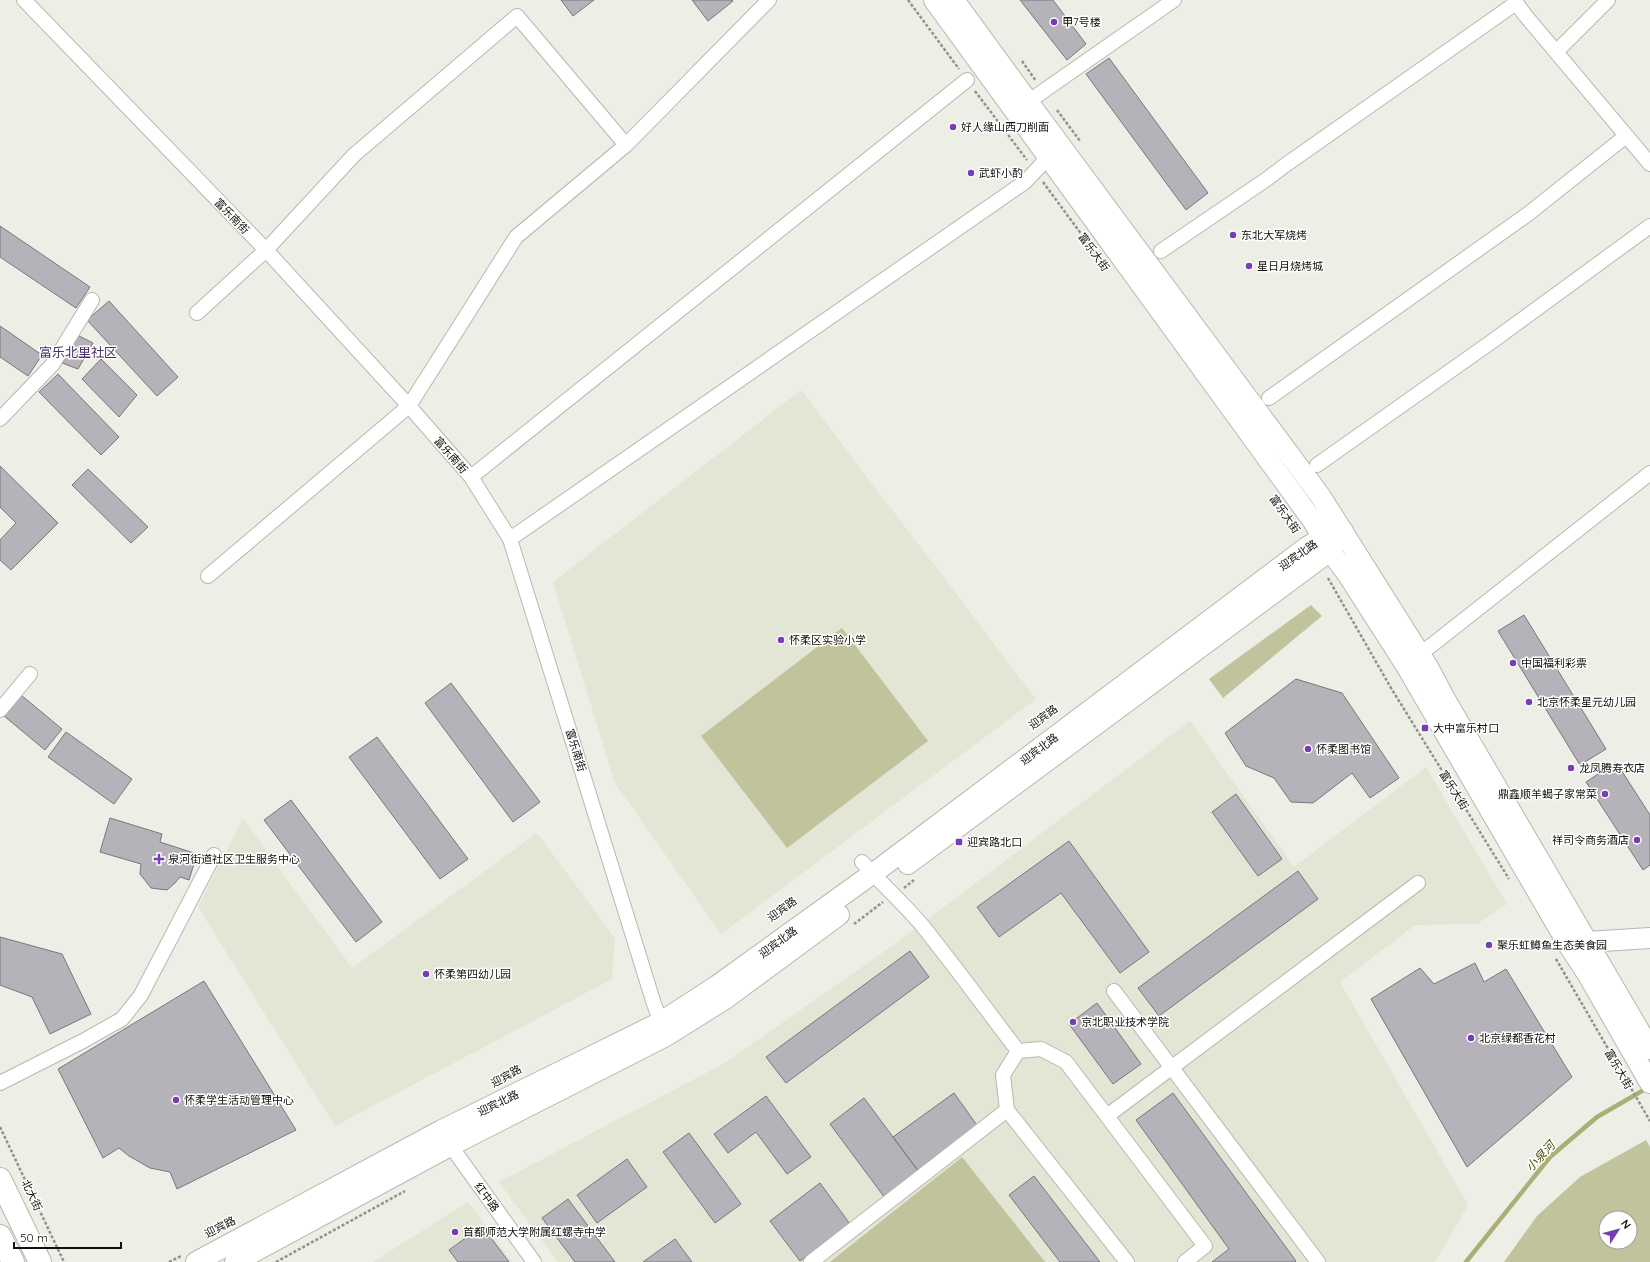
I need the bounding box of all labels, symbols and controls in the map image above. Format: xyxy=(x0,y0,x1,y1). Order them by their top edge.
place label: 甲7号楼 xyxy=(1062,15,1101,29)
marker: 甲7号楼 xyxy=(1049,17,1059,27)
place label: 好人缘山西刀削面 xyxy=(961,120,1049,134)
marker: 好人缘山西刀削面 xyxy=(948,122,958,132)
place label: 武虾小酌 xyxy=(979,166,1023,180)
marker: 武虾小酌 xyxy=(966,168,976,178)
street label: 富乐南街 xyxy=(212,195,252,237)
place label: 东北大军烧烤 xyxy=(1241,228,1307,242)
street label: 富乐大街 xyxy=(1075,230,1113,274)
marker: 东北大军烧烤 xyxy=(1228,230,1238,240)
place label: 星日月烧烤城 xyxy=(1257,259,1323,273)
marker: 星日月烧烤城 xyxy=(1244,261,1254,271)
district label: 富乐北里社区 xyxy=(39,344,117,360)
street label: 富乐南街 xyxy=(431,434,471,476)
street label: 富乐大街 xyxy=(1267,492,1303,536)
street label: 迎宾北路 xyxy=(1276,537,1320,573)
place label: 怀柔区实验小学 xyxy=(789,633,866,647)
marker: 怀柔区实验小学 xyxy=(776,635,786,645)
place label: 中国福利彩票 xyxy=(1521,656,1587,670)
marker: 中国福利彩票 xyxy=(1508,658,1518,668)
place label: 北京怀柔星元幼儿园 xyxy=(1537,695,1636,709)
marker: 北京怀柔星元幼儿园 xyxy=(1524,697,1534,707)
street label: 迎宾路 xyxy=(1026,701,1060,733)
place label: 大中富乐村口 xyxy=(1433,721,1499,735)
marker: 大中富乐村口 xyxy=(1420,723,1430,733)
street label: 富乐南街 xyxy=(563,727,589,773)
street label: 迎宾北路 xyxy=(1017,730,1061,768)
place label: 怀柔图书馆 xyxy=(1316,742,1371,756)
marker: 怀柔图书馆 xyxy=(1303,744,1313,754)
place label: 龙凤腾寿衣店 xyxy=(1579,761,1645,775)
marker: 龙凤腾寿衣店 xyxy=(1566,763,1576,773)
street label: 富乐大街 xyxy=(1436,768,1472,812)
place label: 鼎鑫顺羊蝎子家常菜 xyxy=(1498,787,1597,801)
marker: 鼎鑫顺羊蝎子家常菜 xyxy=(1600,789,1610,799)
place label: 祥司令商务酒店 xyxy=(1552,833,1629,847)
place label: 迎宾路北口 xyxy=(967,835,1022,849)
marker: 祥司令商务酒店 xyxy=(1632,835,1642,845)
marker: 迎宾路北口 xyxy=(954,837,964,847)
place label: 泉河街道社区卫生服务中心 xyxy=(168,852,300,866)
marker: 泉河街道社区卫生服务中心 xyxy=(153,853,165,865)
street label: 迎宾路 xyxy=(765,894,799,924)
street label: 迎宾北路 xyxy=(756,923,800,961)
place label: 聚乐虹鳟鱼生态美食园 xyxy=(1497,938,1607,952)
marker: 聚乐虹鳟鱼生态美食园 xyxy=(1484,940,1494,950)
place label: 怀柔第四幼儿园 xyxy=(434,967,511,981)
marker: 怀柔第四幼儿园 xyxy=(421,969,431,979)
place label: 京北职业技术学院 xyxy=(1081,1015,1169,1029)
marker: 京北职业技术学院 xyxy=(1068,1017,1078,1027)
place label: 北京绿都香花村 xyxy=(1479,1031,1556,1045)
marker: 北京绿都香花村 xyxy=(1466,1033,1476,1043)
street label: 富乐大街 xyxy=(1602,1046,1636,1092)
street label: 迎宾路 xyxy=(488,1062,524,1090)
street label: 迎宾北路 xyxy=(475,1087,521,1119)
place label: 怀柔学生活动管理中心 xyxy=(184,1093,294,1107)
marker: 怀柔学生活动管理中心 xyxy=(171,1095,181,1105)
water label: 小泉河 xyxy=(1522,1136,1559,1174)
street label: 北大街 xyxy=(19,1177,45,1213)
street label: 红中路 xyxy=(472,1180,502,1214)
north arrow xyxy=(1598,1210,1638,1250)
street label: 迎宾路 xyxy=(202,1213,238,1241)
text: N xyxy=(1618,1217,1634,1232)
scale bar xyxy=(14,1224,121,1250)
place label: 首都师范大学附属红螺寺中学 xyxy=(463,1225,606,1239)
marker: 首都师范大学附属红螺寺中学 xyxy=(450,1227,460,1237)
text: 50 m xyxy=(20,1230,48,1245)

